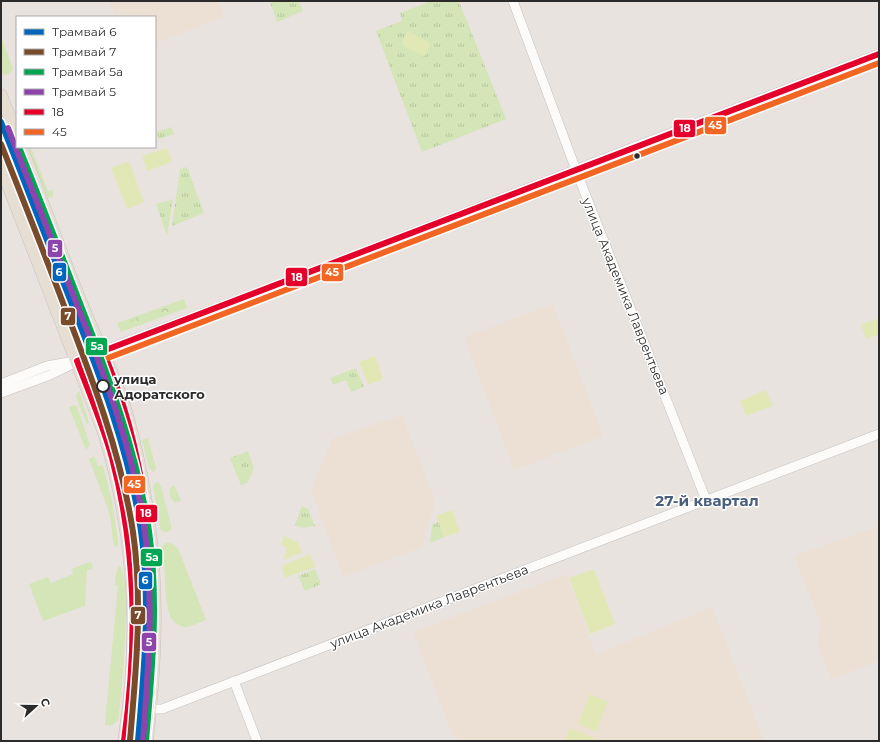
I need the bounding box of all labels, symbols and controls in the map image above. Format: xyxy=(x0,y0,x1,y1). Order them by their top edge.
legend xyxy=(16,16,156,148)
text: Трамвай 6 xyxy=(52,24,117,39)
text: Трамвай 7 xyxy=(52,44,116,59)
text: Трамвай 5а xyxy=(52,64,123,79)
text: Трамвай 5 xyxy=(52,84,116,99)
text: 18 xyxy=(52,104,64,119)
line badge: 45 xyxy=(704,116,727,135)
text: 45 xyxy=(708,118,723,132)
line badge: 18 xyxy=(673,119,696,138)
text: 18 xyxy=(679,121,691,135)
text: 45 xyxy=(52,124,67,139)
unlabelled marker xyxy=(632,151,642,161)
street label: улица Академика Лаврентьева xyxy=(579,194,673,397)
line badge: 5 xyxy=(47,239,63,258)
text: 5 xyxy=(52,241,59,255)
line badge: 6 xyxy=(52,262,67,282)
line badge: 45 xyxy=(321,263,344,282)
text: 6 xyxy=(55,265,63,279)
text: 45 xyxy=(325,265,340,279)
line badge: 18 xyxy=(285,267,308,287)
text: 18 xyxy=(291,270,303,284)
line badge: 7 xyxy=(60,307,76,326)
text: 7 xyxy=(65,309,72,323)
line badge: 5а xyxy=(85,337,108,356)
text: 5а xyxy=(90,339,104,353)
place label: улица Адоратского xyxy=(113,371,205,402)
marker: улица Адоратского xyxy=(96,379,110,393)
line badge: 45 xyxy=(123,475,146,494)
text: 45 xyxy=(127,477,142,491)
district label: 27-й квартал xyxy=(655,491,759,510)
line badge: 18 xyxy=(135,504,158,523)
text: 18 xyxy=(140,506,152,520)
line badge: 5а xyxy=(140,548,163,567)
text: 5а xyxy=(145,550,159,564)
street label: улица Академика Лаврентьева xyxy=(327,561,530,652)
line badge: 6 xyxy=(138,571,153,590)
text: 6 xyxy=(141,573,149,587)
line badge: 7 xyxy=(130,606,146,625)
text: 7 xyxy=(135,608,142,622)
line badge: 5 xyxy=(141,632,157,652)
text: 5 xyxy=(146,635,153,649)
north arrow xyxy=(16,686,56,726)
text: С xyxy=(37,696,53,709)

